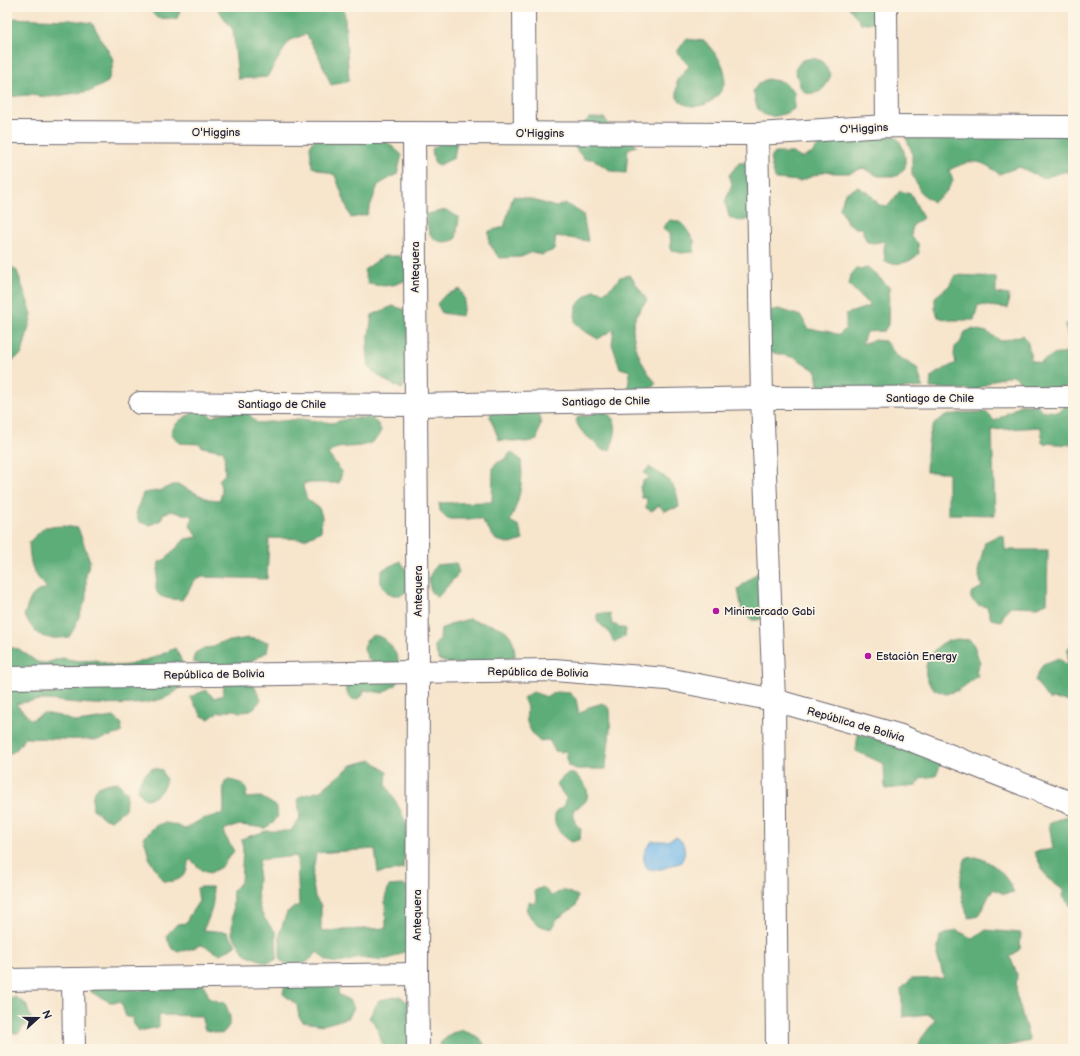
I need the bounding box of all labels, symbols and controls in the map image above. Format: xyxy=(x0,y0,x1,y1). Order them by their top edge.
street label: O'Higgins xyxy=(840,121,889,136)
street label: O'Higgins xyxy=(192,126,241,139)
street label: O'Higgins xyxy=(516,127,565,140)
street label: Antequera xyxy=(409,241,422,293)
street label: Santiago de Chile xyxy=(886,392,974,405)
street label: Santiago de Chile xyxy=(562,394,651,409)
street label: Santiago de Chile xyxy=(238,398,326,411)
street label: Antequera xyxy=(412,565,425,617)
place label: Minimercado Gabi xyxy=(724,605,815,618)
marker: Minimercado Gabi xyxy=(711,606,721,616)
place label: Estación Energy xyxy=(876,650,957,663)
marker: Estación Energy xyxy=(863,651,873,661)
street label: República de Bolivia xyxy=(487,665,589,680)
street label: República de Bolivia xyxy=(163,667,265,682)
street label: República de Bolivia xyxy=(805,704,906,745)
street label: Antequera xyxy=(411,889,424,941)
north arrow xyxy=(18,998,58,1038)
text: N xyxy=(39,1008,54,1021)

